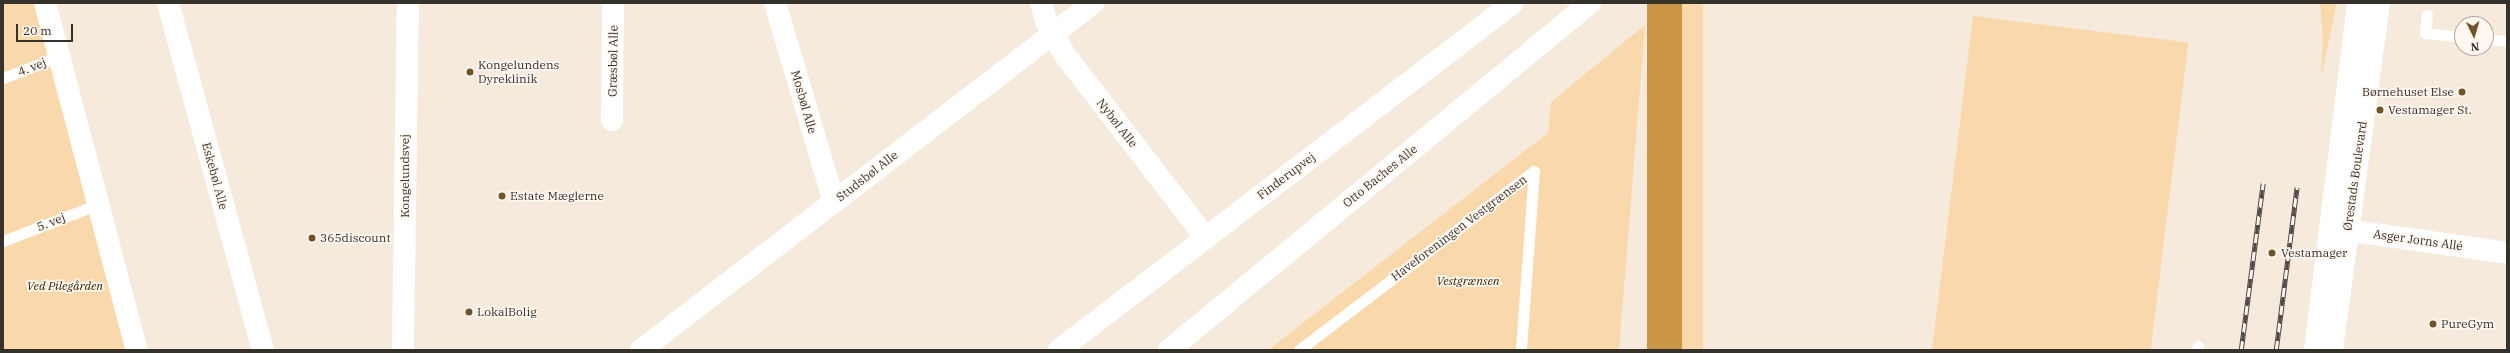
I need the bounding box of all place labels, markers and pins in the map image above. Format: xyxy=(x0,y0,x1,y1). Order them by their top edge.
place label: Kongelundens Dyreklinik xyxy=(478,58,559,86)
marker: Kongelundens Dyreklinik xyxy=(465,67,475,77)
place label: Børnehuset Else xyxy=(2362,85,2454,99)
marker: Børnehuset Else xyxy=(2457,87,2467,97)
place label: Vestamager St. xyxy=(2388,103,2472,117)
marker: Vestamager St. xyxy=(2375,105,2385,115)
place label: Estate Mæglerne xyxy=(510,189,604,203)
marker: Estate Mæglerne xyxy=(497,191,507,201)
place label: 365discount xyxy=(320,231,391,245)
marker: 365discount xyxy=(307,233,317,243)
place label: Vestamager xyxy=(2281,246,2347,260)
marker: Vestamager xyxy=(2266,247,2278,259)
place label: LokalBolig xyxy=(477,305,537,319)
marker: LokalBolig xyxy=(464,307,474,317)
place label: PureGym xyxy=(2441,317,2494,331)
marker: PureGym xyxy=(2428,319,2438,329)

